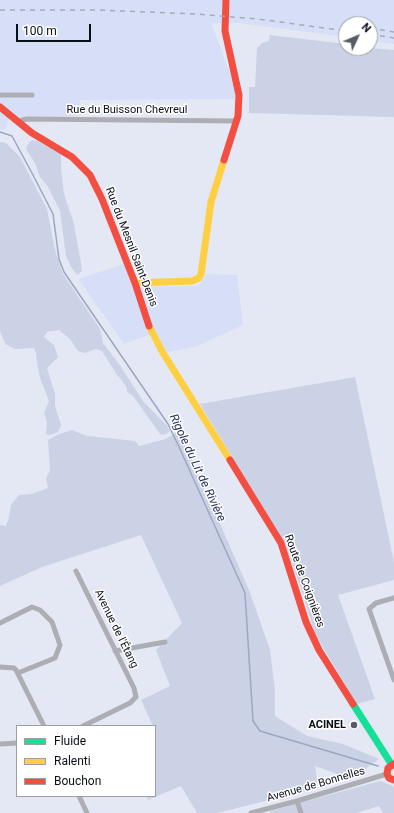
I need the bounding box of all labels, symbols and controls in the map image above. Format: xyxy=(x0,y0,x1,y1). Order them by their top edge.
scale bar xyxy=(18,16,93,42)
north arrow xyxy=(338,16,378,56)
text: N xyxy=(359,21,374,35)
text: 100 m xyxy=(23,24,57,38)
street label: Rue du Buisson Chevreul xyxy=(67,103,187,117)
street label: Rue du Mesnil Saint-Denis xyxy=(102,185,160,309)
water label: Rigole du Lit de Rivière xyxy=(166,412,228,524)
street label: Route de Coignières xyxy=(281,533,327,629)
street label: Avenue de l'Étang xyxy=(91,587,141,671)
place label: ACINEL xyxy=(308,718,346,732)
marker: ACINEL xyxy=(349,720,359,730)
legend xyxy=(16,725,156,797)
text: Fluide xyxy=(54,734,86,748)
text: Ralenti xyxy=(54,754,91,768)
street label: Avenue de Bonnelles xyxy=(265,765,367,805)
text: Bouchon xyxy=(54,774,101,788)

